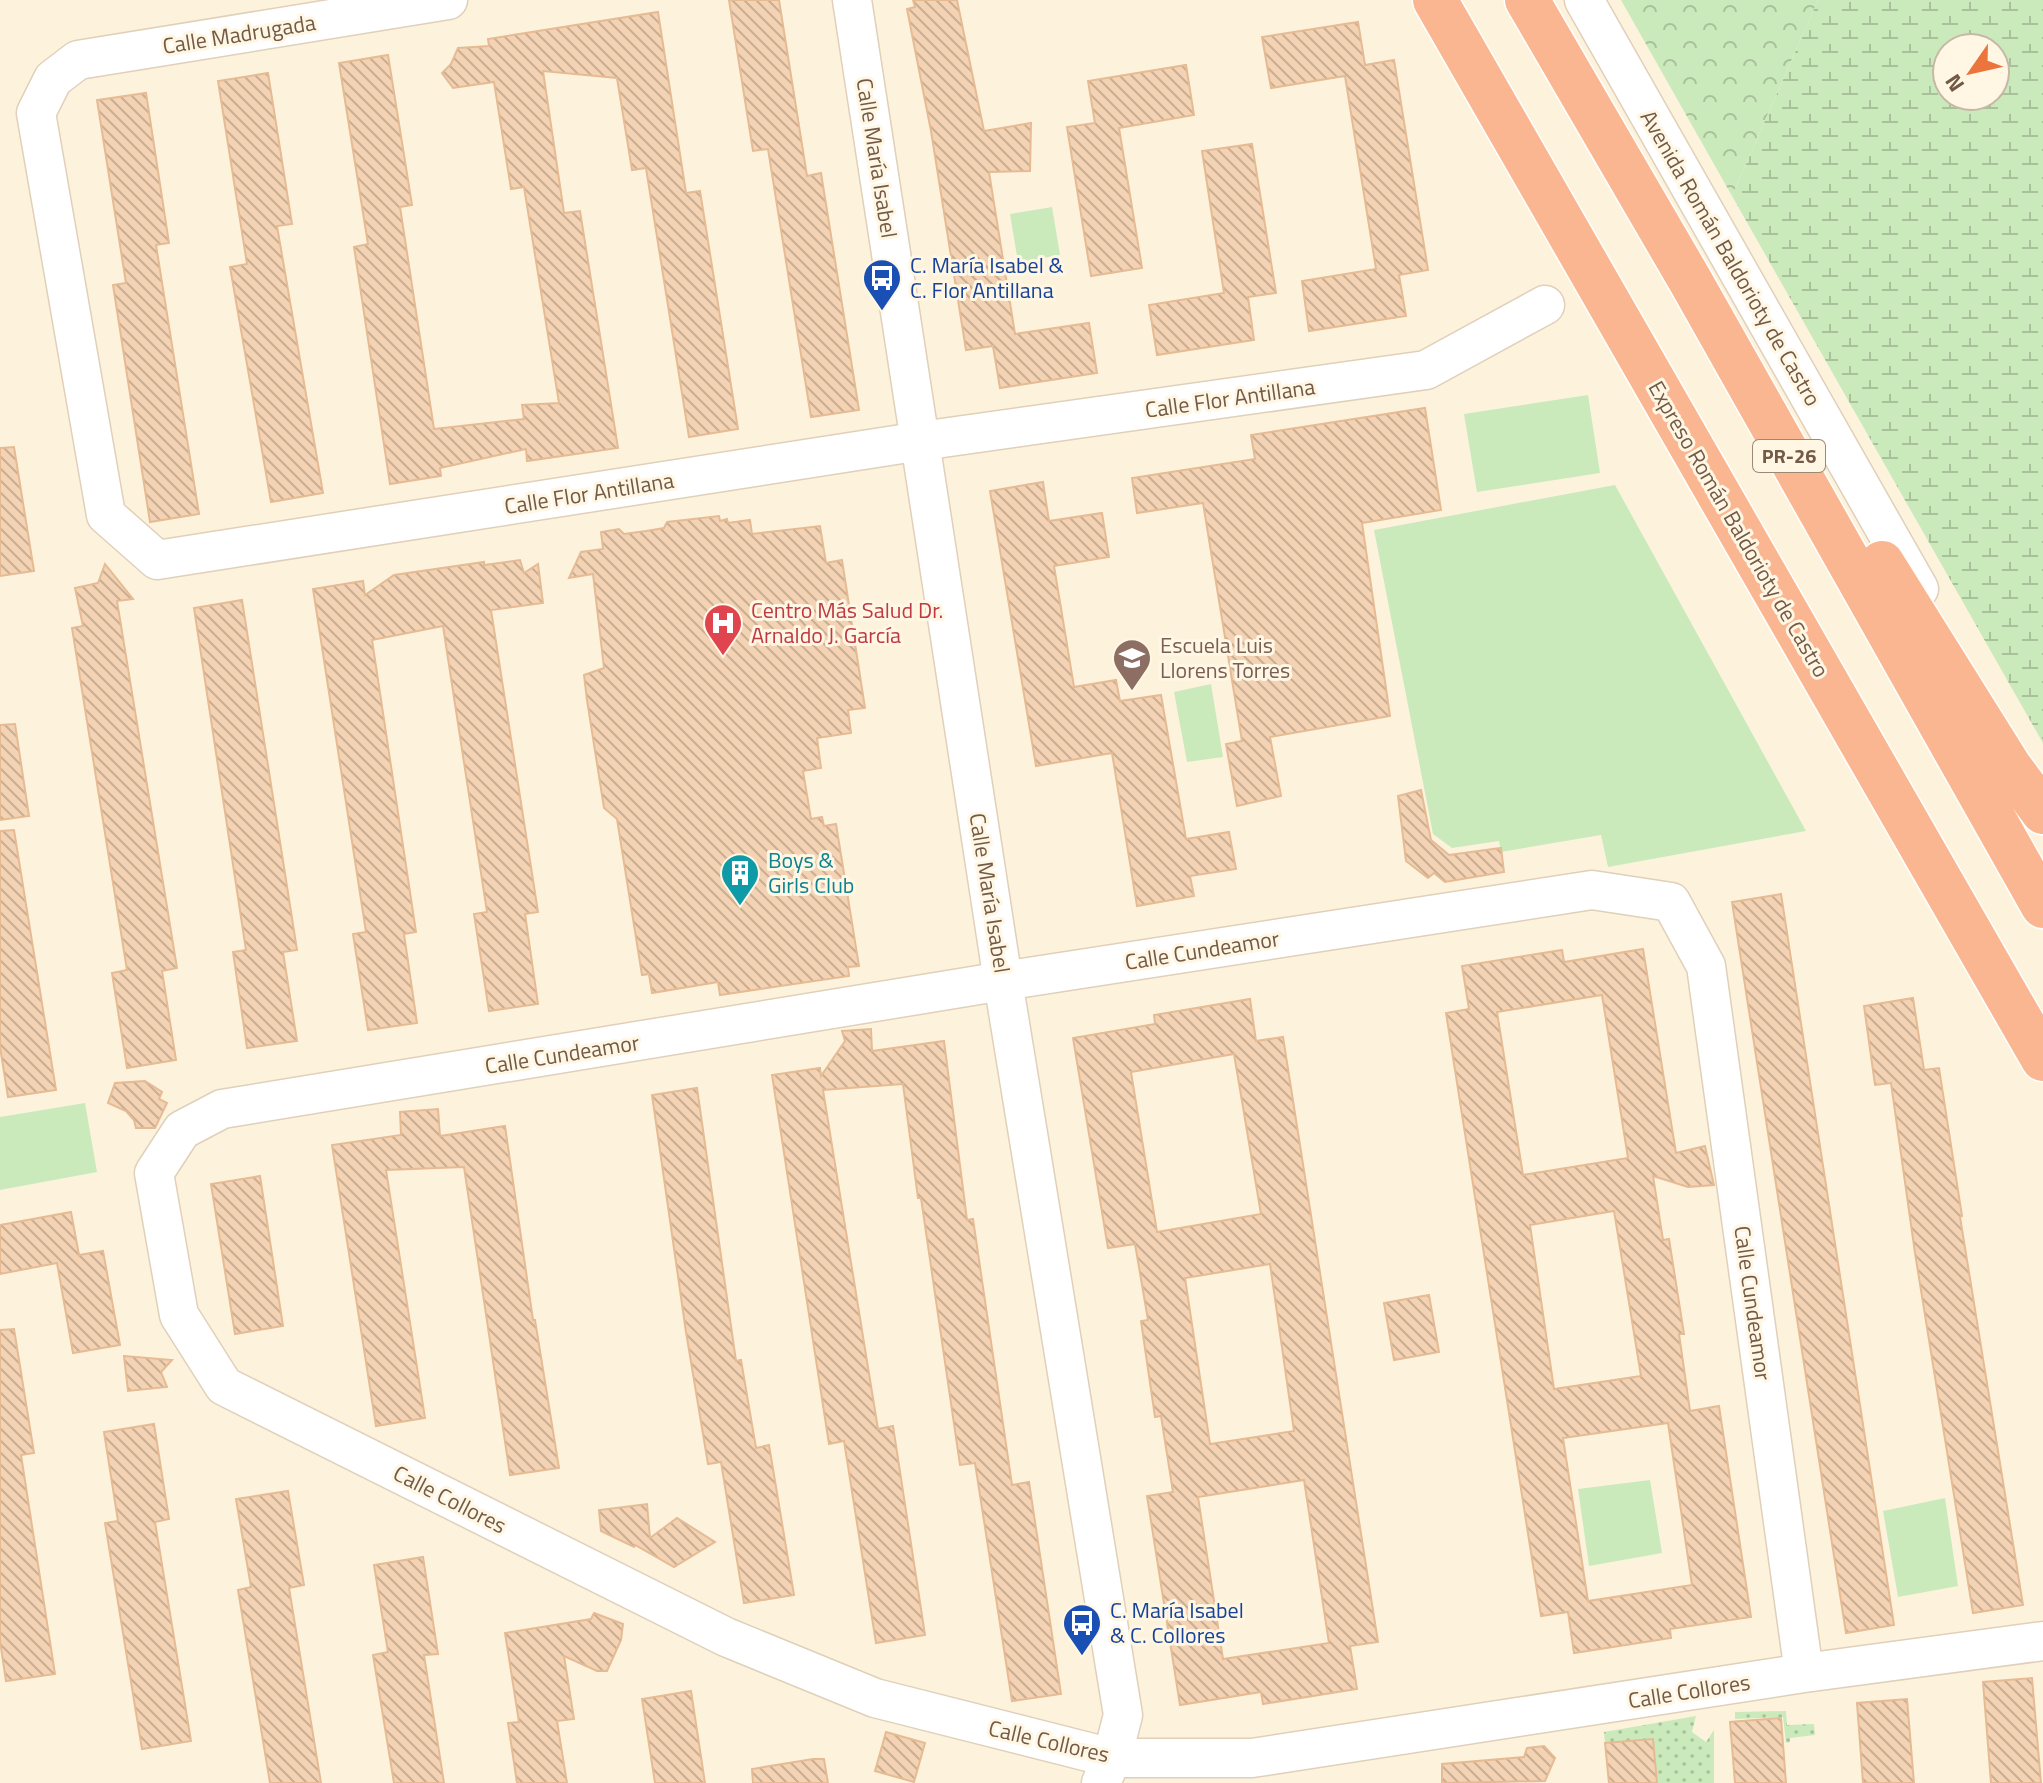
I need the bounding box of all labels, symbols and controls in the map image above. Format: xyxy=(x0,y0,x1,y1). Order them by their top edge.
street label: Calle Madrugada xyxy=(160,5,318,63)
north arrow xyxy=(1931,32,2011,112)
text: N xyxy=(1936,67,1973,99)
street label: Calle María Isabel xyxy=(848,76,906,240)
street label: Avenida Román Baldorioty de Castro xyxy=(1632,104,1830,412)
place label: C. María Isabel & C. Flor Antillana xyxy=(910,248,1064,307)
bus stop icon: C. María Isabel & C. Flor Antillana xyxy=(861,257,903,312)
street label: Calle Flor Antillana xyxy=(1143,369,1317,427)
street label: Expreso Román Baldorioty de Castro xyxy=(1640,374,1838,684)
road number: PR-26 xyxy=(1753,440,1825,472)
street label: Calle Flor Antillana xyxy=(502,463,676,523)
place label: Centro Más Salud Dr. Arnaldo J. García xyxy=(751,593,943,652)
hospital icon: Centro Más Salud Dr. Arnaldo J. García xyxy=(702,602,744,657)
place label: Escuela Luis Llorens Torres xyxy=(1160,628,1290,687)
school or university icon: Escuela Luis Llorens Torres xyxy=(1111,637,1153,692)
street label: Calle María Isabel xyxy=(961,811,1019,975)
place label: Boys & Girls Club xyxy=(768,843,854,902)
building icon: Boys & Girls Club xyxy=(719,852,761,907)
street label: Calle Cundeamor xyxy=(1122,921,1282,979)
street label: Calle Cundeamor xyxy=(482,1025,642,1083)
street label: Calle Cundeamor xyxy=(1725,1224,1781,1383)
street label: Calle Collores xyxy=(387,1456,513,1542)
place label: C. María Isabel & C. Collores xyxy=(1110,1593,1244,1652)
bus stop icon: C. María Isabel & C. Collores xyxy=(1061,1602,1103,1657)
street label: Calle Collores xyxy=(1626,1665,1752,1717)
street label: Calle Collores xyxy=(985,1711,1113,1771)

